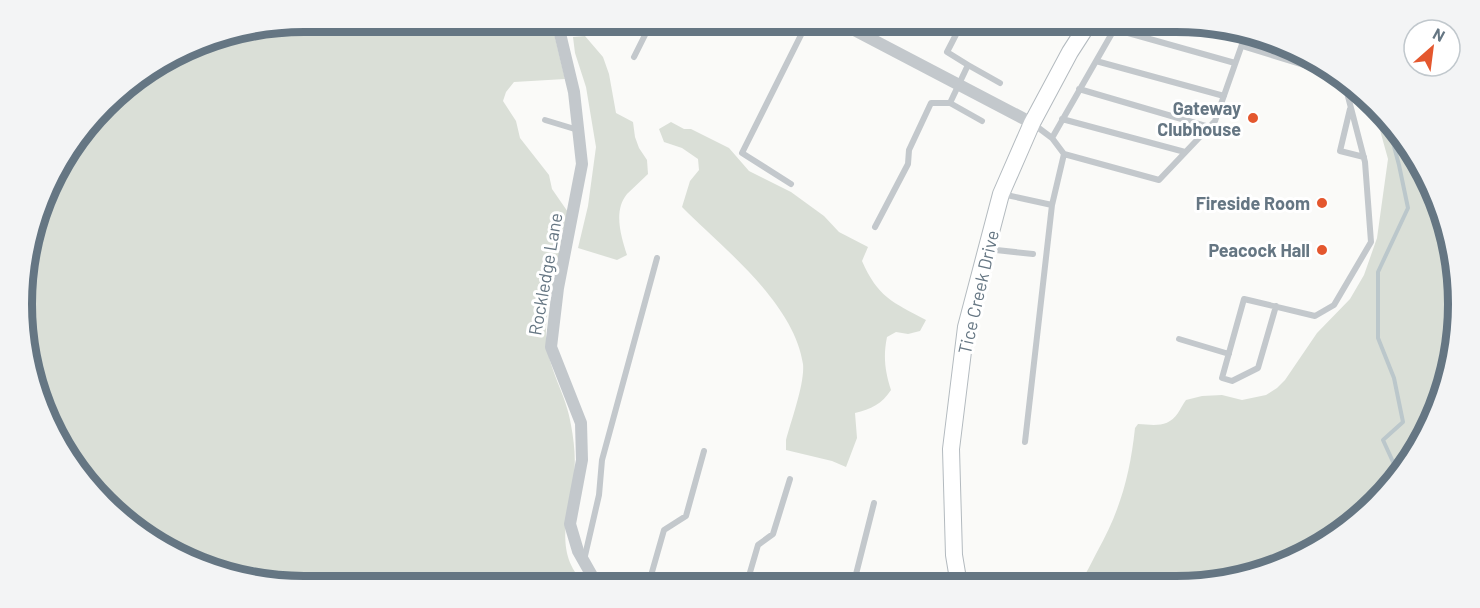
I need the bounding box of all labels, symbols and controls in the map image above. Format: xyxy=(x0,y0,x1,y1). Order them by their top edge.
north arrow xyxy=(1402,18,1462,78)
text: N xyxy=(1430,23,1448,45)
place label: Gateway Clubhouse xyxy=(1157,97,1241,140)
marker: Gateway Clubhouse xyxy=(1246,111,1260,125)
place label: Fireside Room xyxy=(1196,192,1310,214)
marker: Fireside Room xyxy=(1315,196,1329,210)
street label: Rockledge Lane xyxy=(523,211,567,337)
street label: Tice Creek Drive xyxy=(953,228,1003,356)
place label: Peacock Hall xyxy=(1208,239,1310,261)
marker: Peacock Hall xyxy=(1315,243,1329,257)

